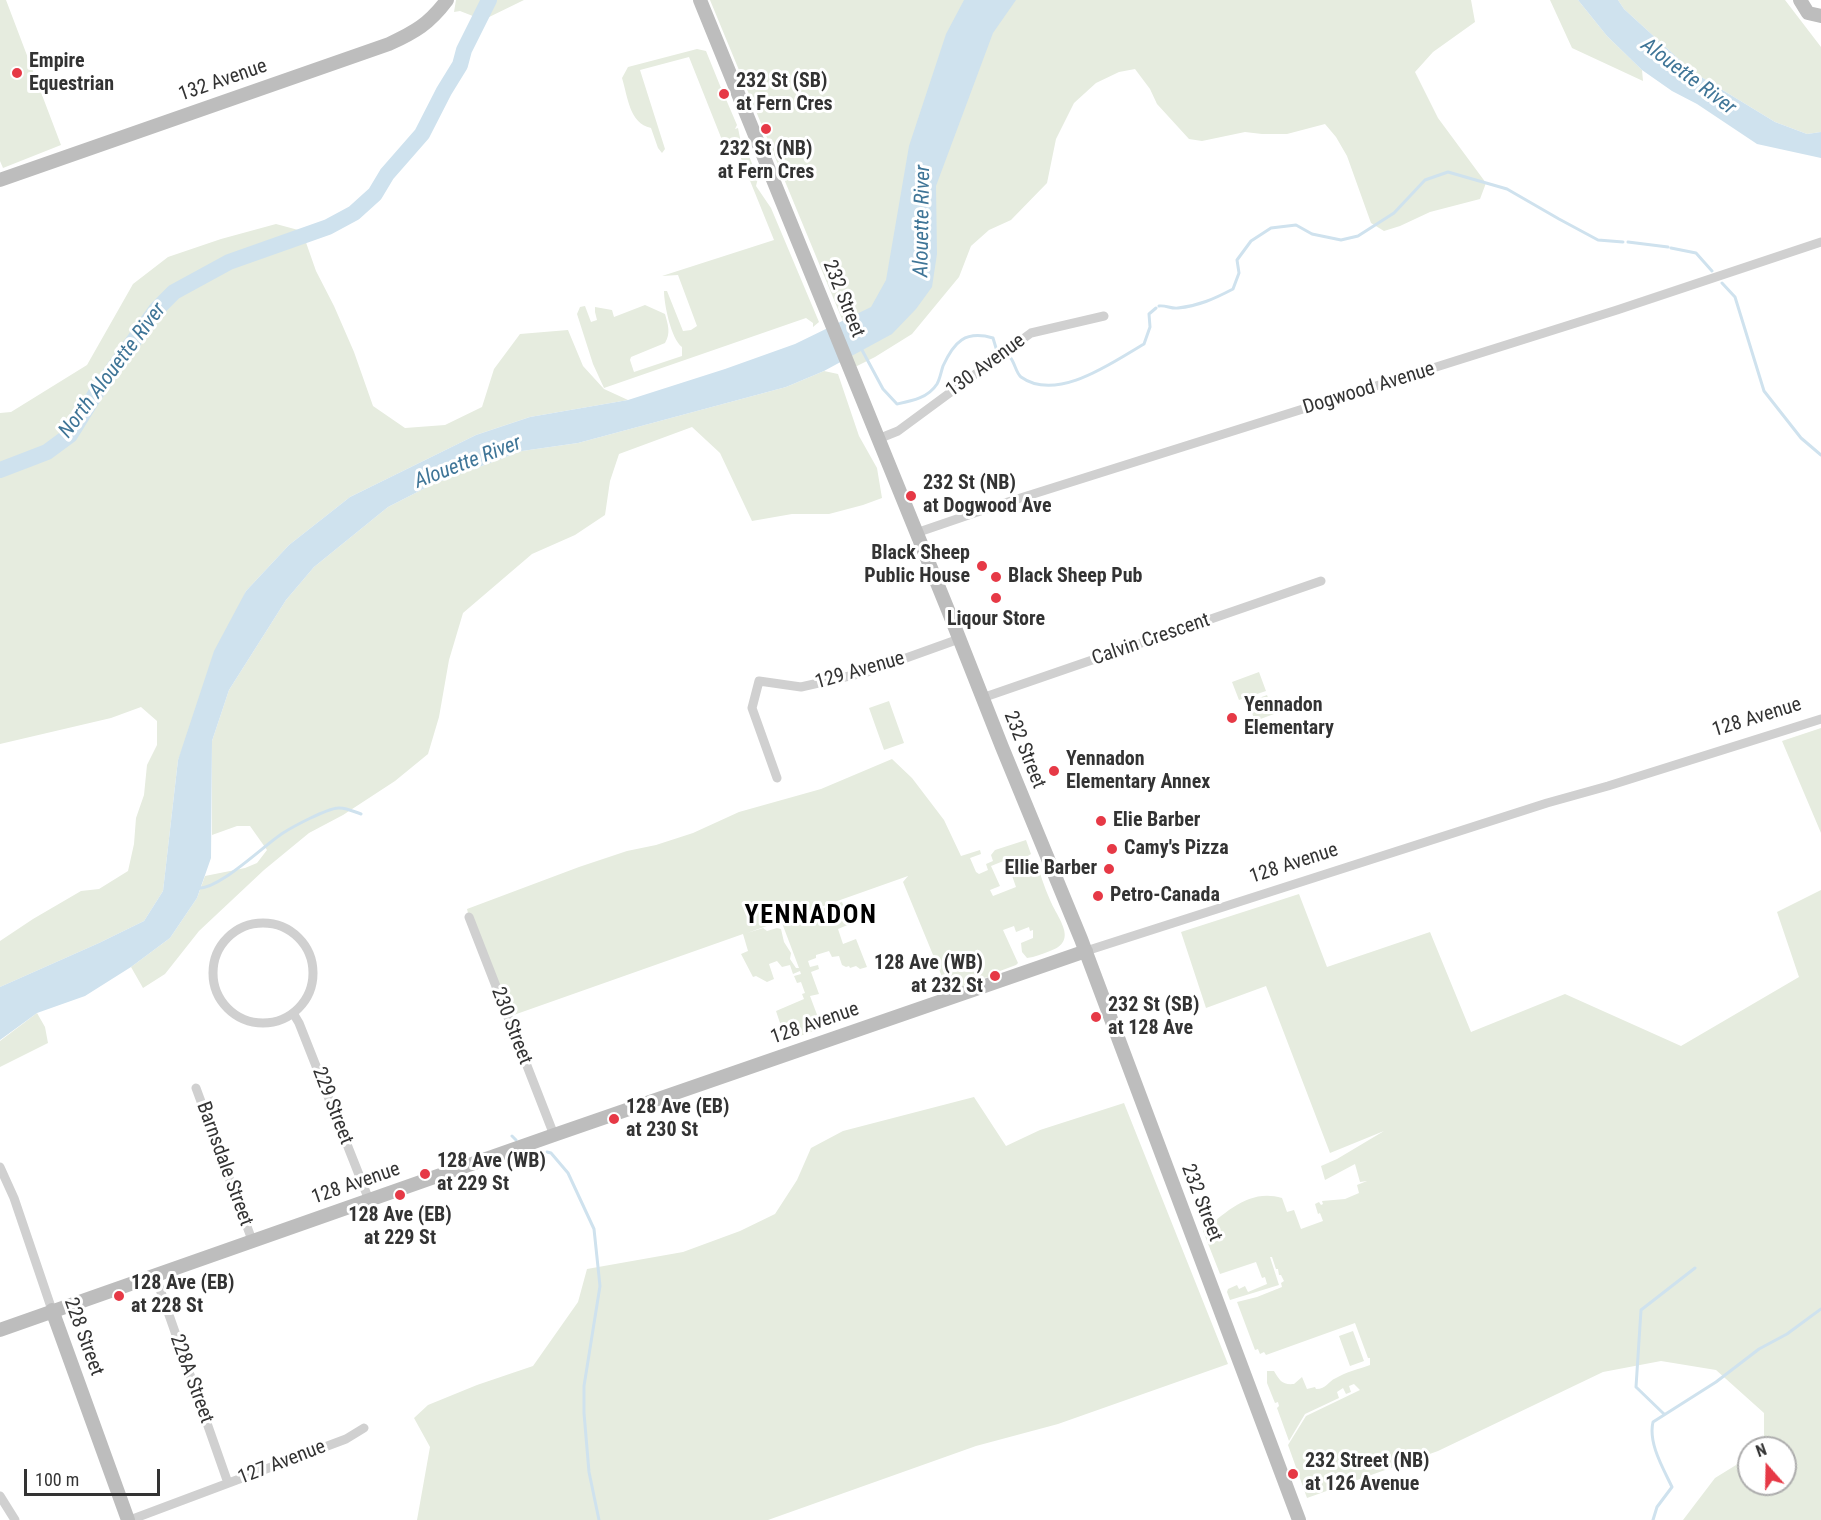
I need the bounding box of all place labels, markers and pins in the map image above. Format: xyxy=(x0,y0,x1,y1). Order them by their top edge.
place label: Empire Equestrian xyxy=(29,50,114,97)
marker: Empire Equestrian xyxy=(10,66,24,80)
place label: 232 St (SB) at Fern Cres xyxy=(736,70,833,117)
marker: 232 St (SB) at Fern Cres xyxy=(717,87,731,101)
marker: 232 St (NB) at Fern Cres xyxy=(759,122,773,136)
place label: 232 St (NB) at Fern Cres xyxy=(718,138,814,185)
place label: 232 St (NB) at Dogwood Ave xyxy=(923,472,1051,519)
marker: 232 St (NB) at Dogwood Ave xyxy=(904,489,918,503)
place label: Black Sheep Public House xyxy=(864,542,970,589)
marker: Black Sheep Public House xyxy=(975,559,989,573)
place label: Black Sheep Pub xyxy=(1008,565,1142,589)
marker: Black Sheep Pub xyxy=(989,570,1003,584)
marker: Liqour Store xyxy=(989,591,1003,605)
place label: Liqour Store xyxy=(947,608,1045,632)
place label: Yennadon Elementary xyxy=(1244,694,1334,741)
marker: Yennadon Elementary xyxy=(1225,711,1239,725)
place label: Yennadon Elementary Annex xyxy=(1066,748,1210,795)
marker: Yennadon Elementary Annex xyxy=(1047,764,1061,778)
place label: Elie Barber xyxy=(1113,809,1200,833)
marker: Elie Barber xyxy=(1094,814,1108,828)
place label: Camy's Pizza xyxy=(1124,837,1229,861)
marker: Camy's Pizza xyxy=(1105,842,1119,856)
place label: Ellie Barber xyxy=(1005,857,1097,881)
marker: Ellie Barber xyxy=(1102,862,1116,876)
place label: Petro-Canada xyxy=(1110,884,1220,908)
marker: Petro-Canada xyxy=(1091,889,1105,903)
place label: 128 Ave (WB) at 232 St xyxy=(874,952,983,999)
marker: 128 Ave (WB) at 232 St xyxy=(988,969,1002,983)
place label: 232 St (SB) at 128 Ave xyxy=(1108,994,1199,1041)
marker: 232 St (SB) at 128 Ave xyxy=(1089,1010,1103,1024)
place label: 128 Ave (EB) at 230 St xyxy=(626,1096,729,1143)
marker: 128 Ave (EB) at 230 St xyxy=(607,1112,621,1126)
place label: 128 Ave (WB) at 229 St xyxy=(437,1150,546,1197)
marker: 128 Ave (WB) at 229 St xyxy=(418,1167,432,1181)
marker: 128 Ave (EB) at 229 St xyxy=(393,1188,407,1202)
place label: 128 Ave (EB) at 229 St xyxy=(348,1204,452,1251)
place label: 128 Ave (EB) at 228 St xyxy=(131,1272,234,1319)
marker: 128 Ave (EB) at 228 St xyxy=(112,1289,126,1303)
place label: 232 Street (NB) at 126 Avenue xyxy=(1305,1450,1430,1497)
marker: 232 Street (NB) at 126 Avenue xyxy=(1286,1467,1300,1481)

